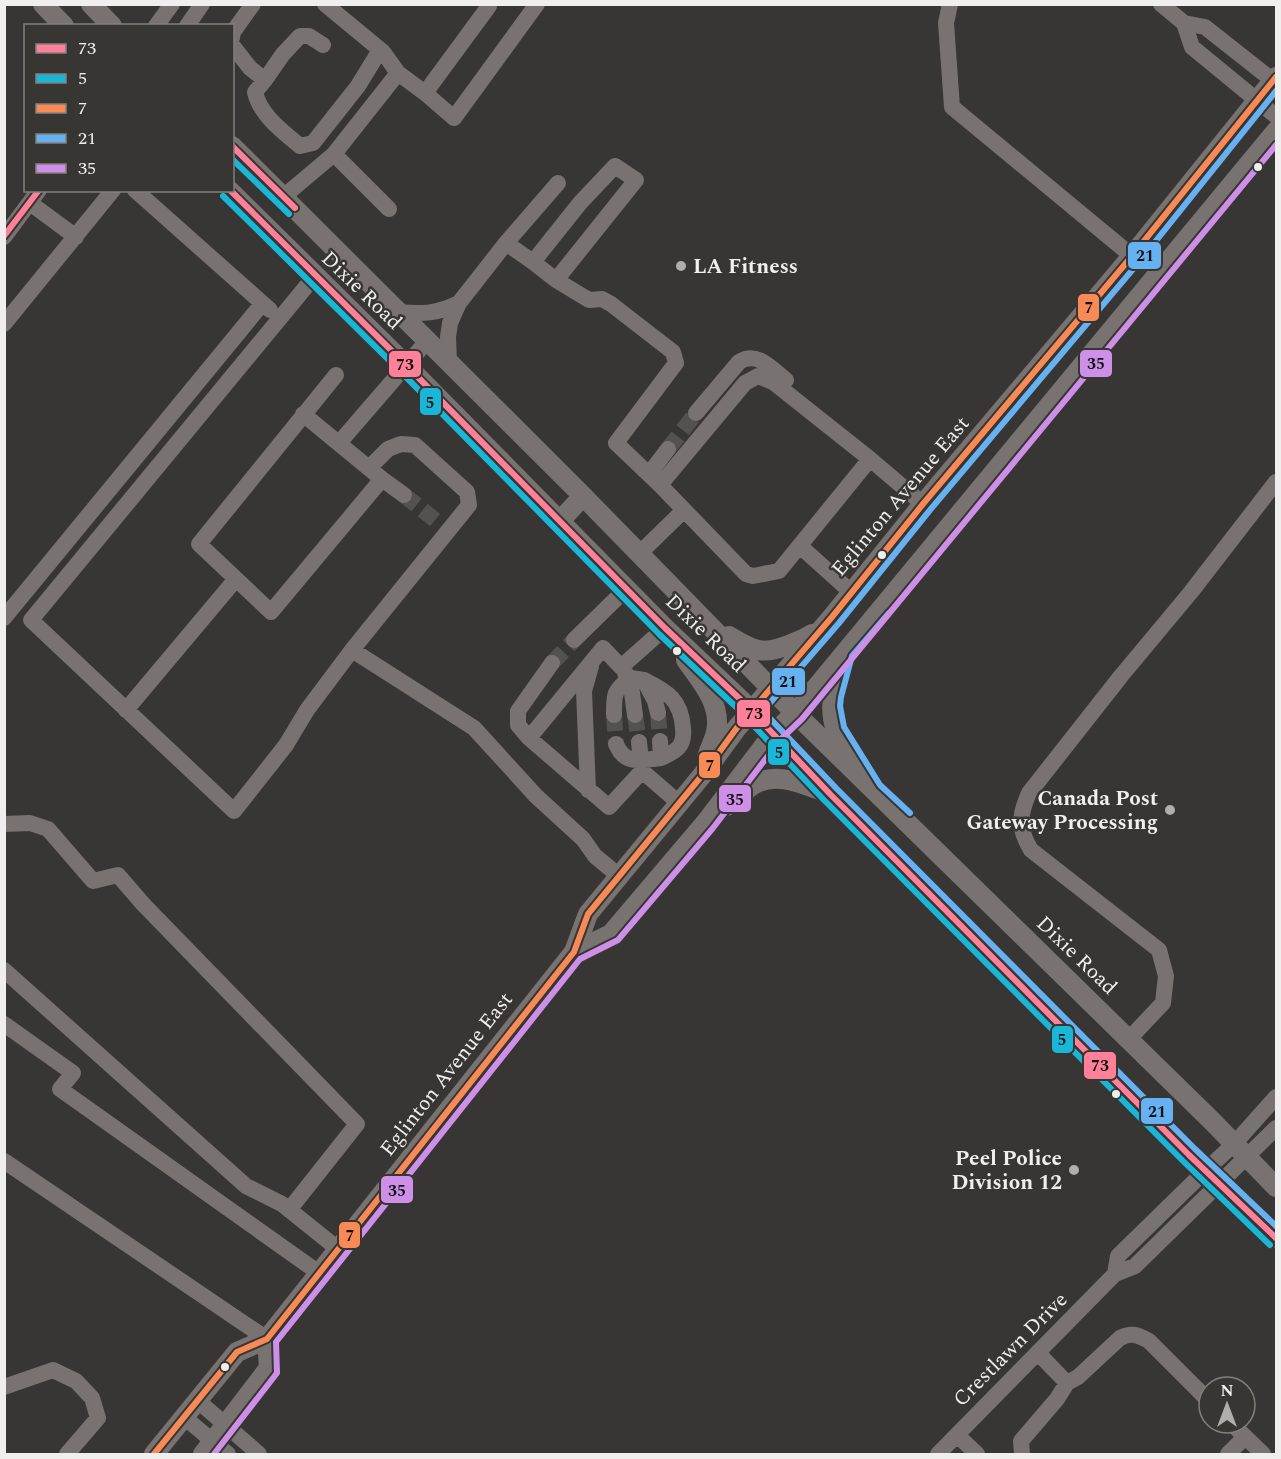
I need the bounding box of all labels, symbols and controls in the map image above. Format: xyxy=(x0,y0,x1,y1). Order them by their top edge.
legend xyxy=(24,24,234,192)
text: 73 xyxy=(78,35,96,62)
text: 5 xyxy=(78,65,87,92)
text: 7 xyxy=(78,95,87,122)
text: 21 xyxy=(78,125,96,152)
text: 35 xyxy=(78,155,96,182)
unlabelled marker xyxy=(1252,161,1264,173)
line badge: 21 xyxy=(1127,241,1162,270)
street label: Dixie Road xyxy=(313,244,409,338)
text: 21 xyxy=(1136,244,1154,268)
place label: LA Fitness xyxy=(693,251,798,283)
marker: LA Fitness xyxy=(674,259,688,273)
line badge: 7 xyxy=(1077,293,1100,322)
text: 7 xyxy=(1085,296,1094,320)
line badge: 35 xyxy=(1079,349,1113,378)
line badge: 73 xyxy=(388,350,422,378)
text: 35 xyxy=(1087,352,1105,376)
text: 73 xyxy=(396,353,414,377)
line badge: 5 xyxy=(419,387,442,416)
text: 5 xyxy=(426,391,434,415)
street label: Eglinton Avenue East xyxy=(824,409,978,584)
unlabelled marker xyxy=(876,549,888,561)
street label: Dixie Road xyxy=(657,587,753,681)
unlabelled marker xyxy=(671,645,683,657)
line badge: 21 xyxy=(771,667,806,696)
text: 21 xyxy=(779,670,797,694)
line badge: 73 xyxy=(736,699,771,728)
text: 73 xyxy=(745,702,763,726)
line badge: 5 xyxy=(767,738,790,766)
text: 5 xyxy=(775,741,783,765)
line badge: 7 xyxy=(698,751,721,779)
text: 7 xyxy=(706,754,715,778)
place label: Canada Post Gateway Processing xyxy=(966,783,1158,839)
line badge: 35 xyxy=(718,784,752,813)
text: 35 xyxy=(726,788,744,812)
marker: Canada Post Gateway Processing xyxy=(1163,803,1177,817)
street label: Dixie Road xyxy=(1028,909,1124,1003)
street label: Eglinton Avenue East xyxy=(372,986,521,1164)
line badge: 5 xyxy=(1051,1025,1074,1054)
text: 5 xyxy=(1058,1028,1066,1052)
line badge: 73 xyxy=(1083,1051,1117,1080)
text: 73 xyxy=(1091,1054,1109,1078)
unlabelled marker xyxy=(1110,1088,1122,1100)
line badge: 21 xyxy=(1140,1097,1174,1125)
text: 21 xyxy=(1148,1100,1166,1124)
place label: Peel Police Division 12 xyxy=(951,1143,1062,1199)
marker: Peel Police Division 12 xyxy=(1067,1163,1081,1177)
line badge: 35 xyxy=(380,1175,414,1204)
text: 35 xyxy=(388,1179,406,1203)
line badge: 7 xyxy=(338,1221,361,1249)
text: 7 xyxy=(346,1224,355,1248)
street label: Crestlawn Drive xyxy=(946,1285,1075,1414)
unlabelled marker xyxy=(219,1361,231,1373)
north arrow xyxy=(1197,1375,1257,1435)
text: N xyxy=(1220,1379,1234,1403)

